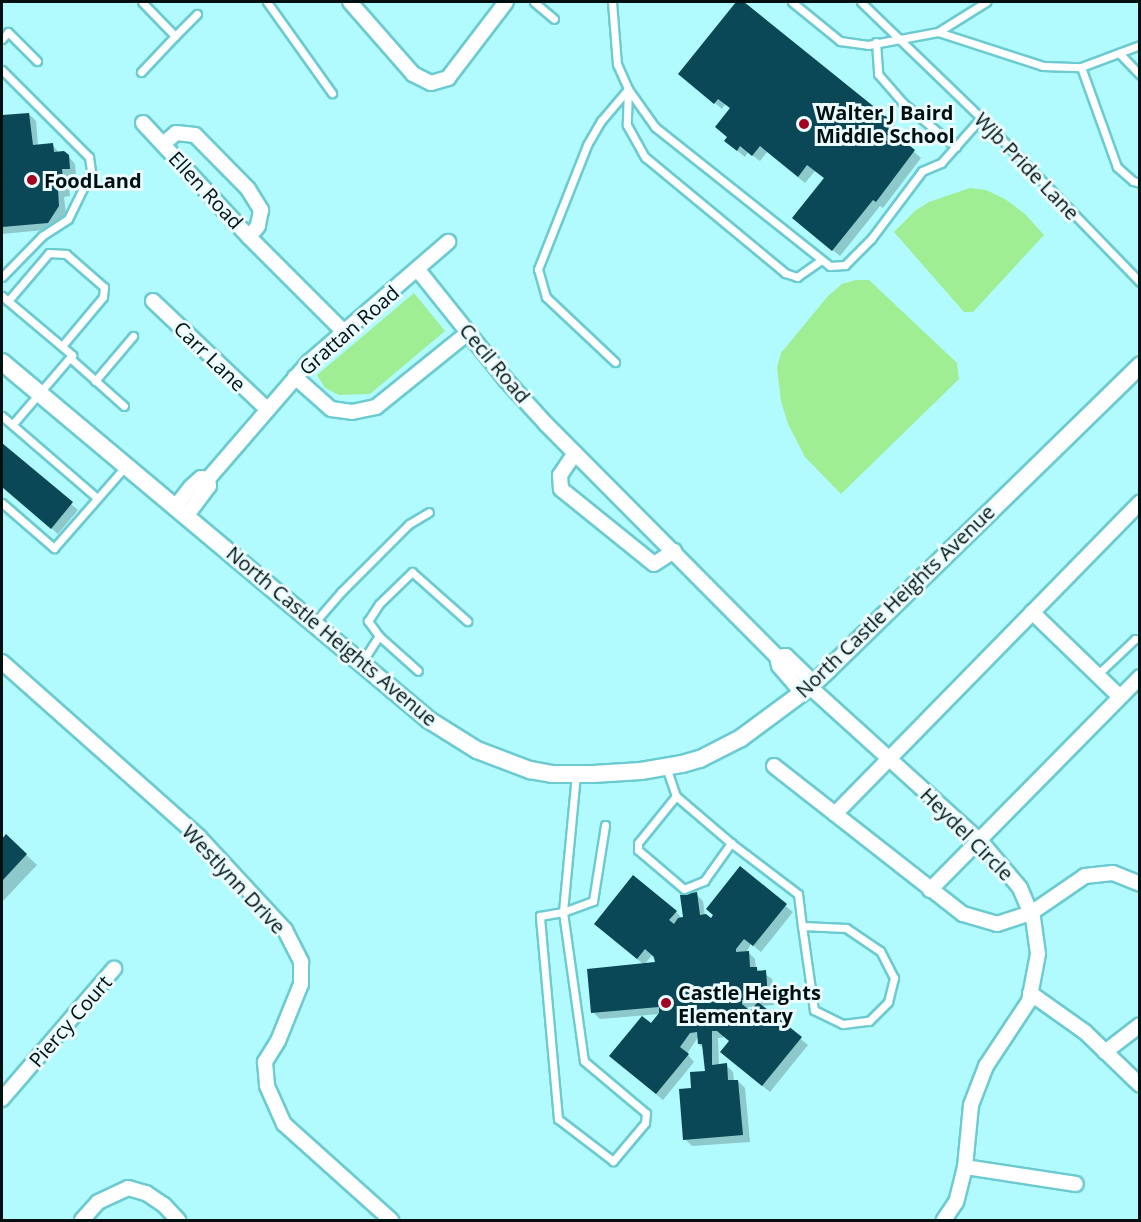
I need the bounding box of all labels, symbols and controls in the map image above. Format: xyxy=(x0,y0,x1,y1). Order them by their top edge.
place label: Walter J Baird Middle School xyxy=(816,100,955,147)
street label: Wjb Pride Lane xyxy=(970,107,1084,225)
marker: Walter J Baird Middle School xyxy=(797,117,811,131)
street label: Ellen Road xyxy=(164,146,248,234)
place label: FoodLand xyxy=(44,168,142,192)
marker: FoodLand xyxy=(25,173,39,187)
street label: Grattan Road xyxy=(294,280,404,380)
street label: Carr Lane xyxy=(169,316,251,396)
street label: Cecil Road xyxy=(455,318,535,408)
street label: North Castle Heights Avenue xyxy=(791,500,999,702)
street label: North Castle Heights Avenue xyxy=(222,541,442,731)
street label: Heydel Circle xyxy=(916,783,1018,885)
street label: Westlynn Drive xyxy=(177,820,291,938)
street label: Piercy Court xyxy=(24,970,116,1072)
place label: Castle Heights Elementary xyxy=(678,980,821,1027)
marker: Castle Heights Elementary xyxy=(659,996,673,1010)

